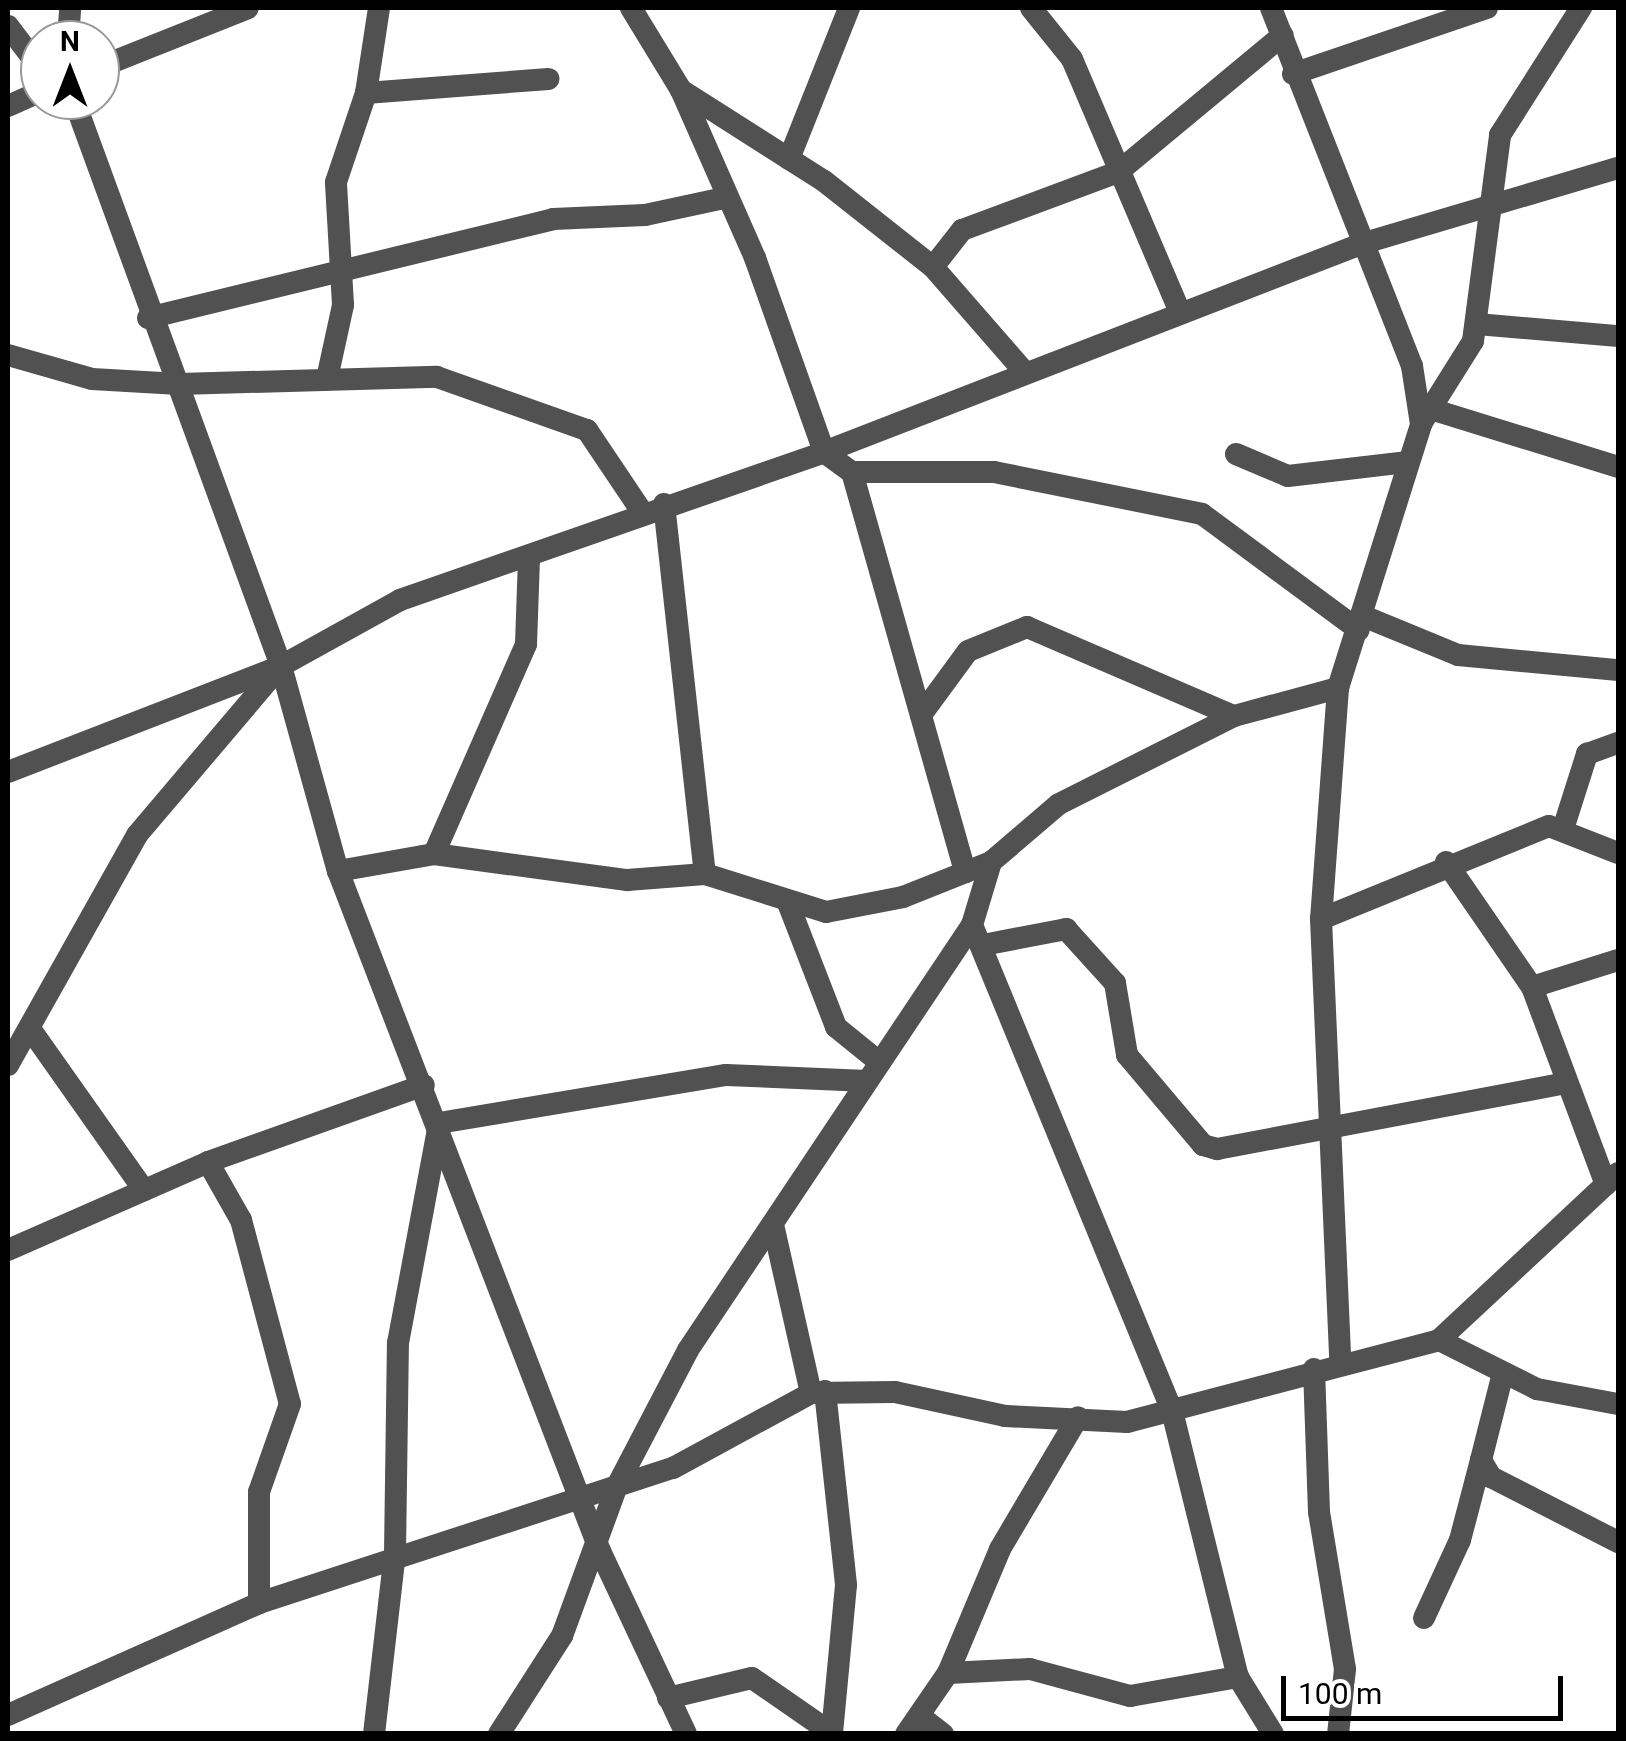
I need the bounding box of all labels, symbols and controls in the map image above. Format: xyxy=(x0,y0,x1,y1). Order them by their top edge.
north arrow xyxy=(20,20,120,120)
text: N xyxy=(60,25,80,58)
scale bar xyxy=(1286,1656,1568,1718)
text: 100 m xyxy=(1298,1676,1382,1711)

